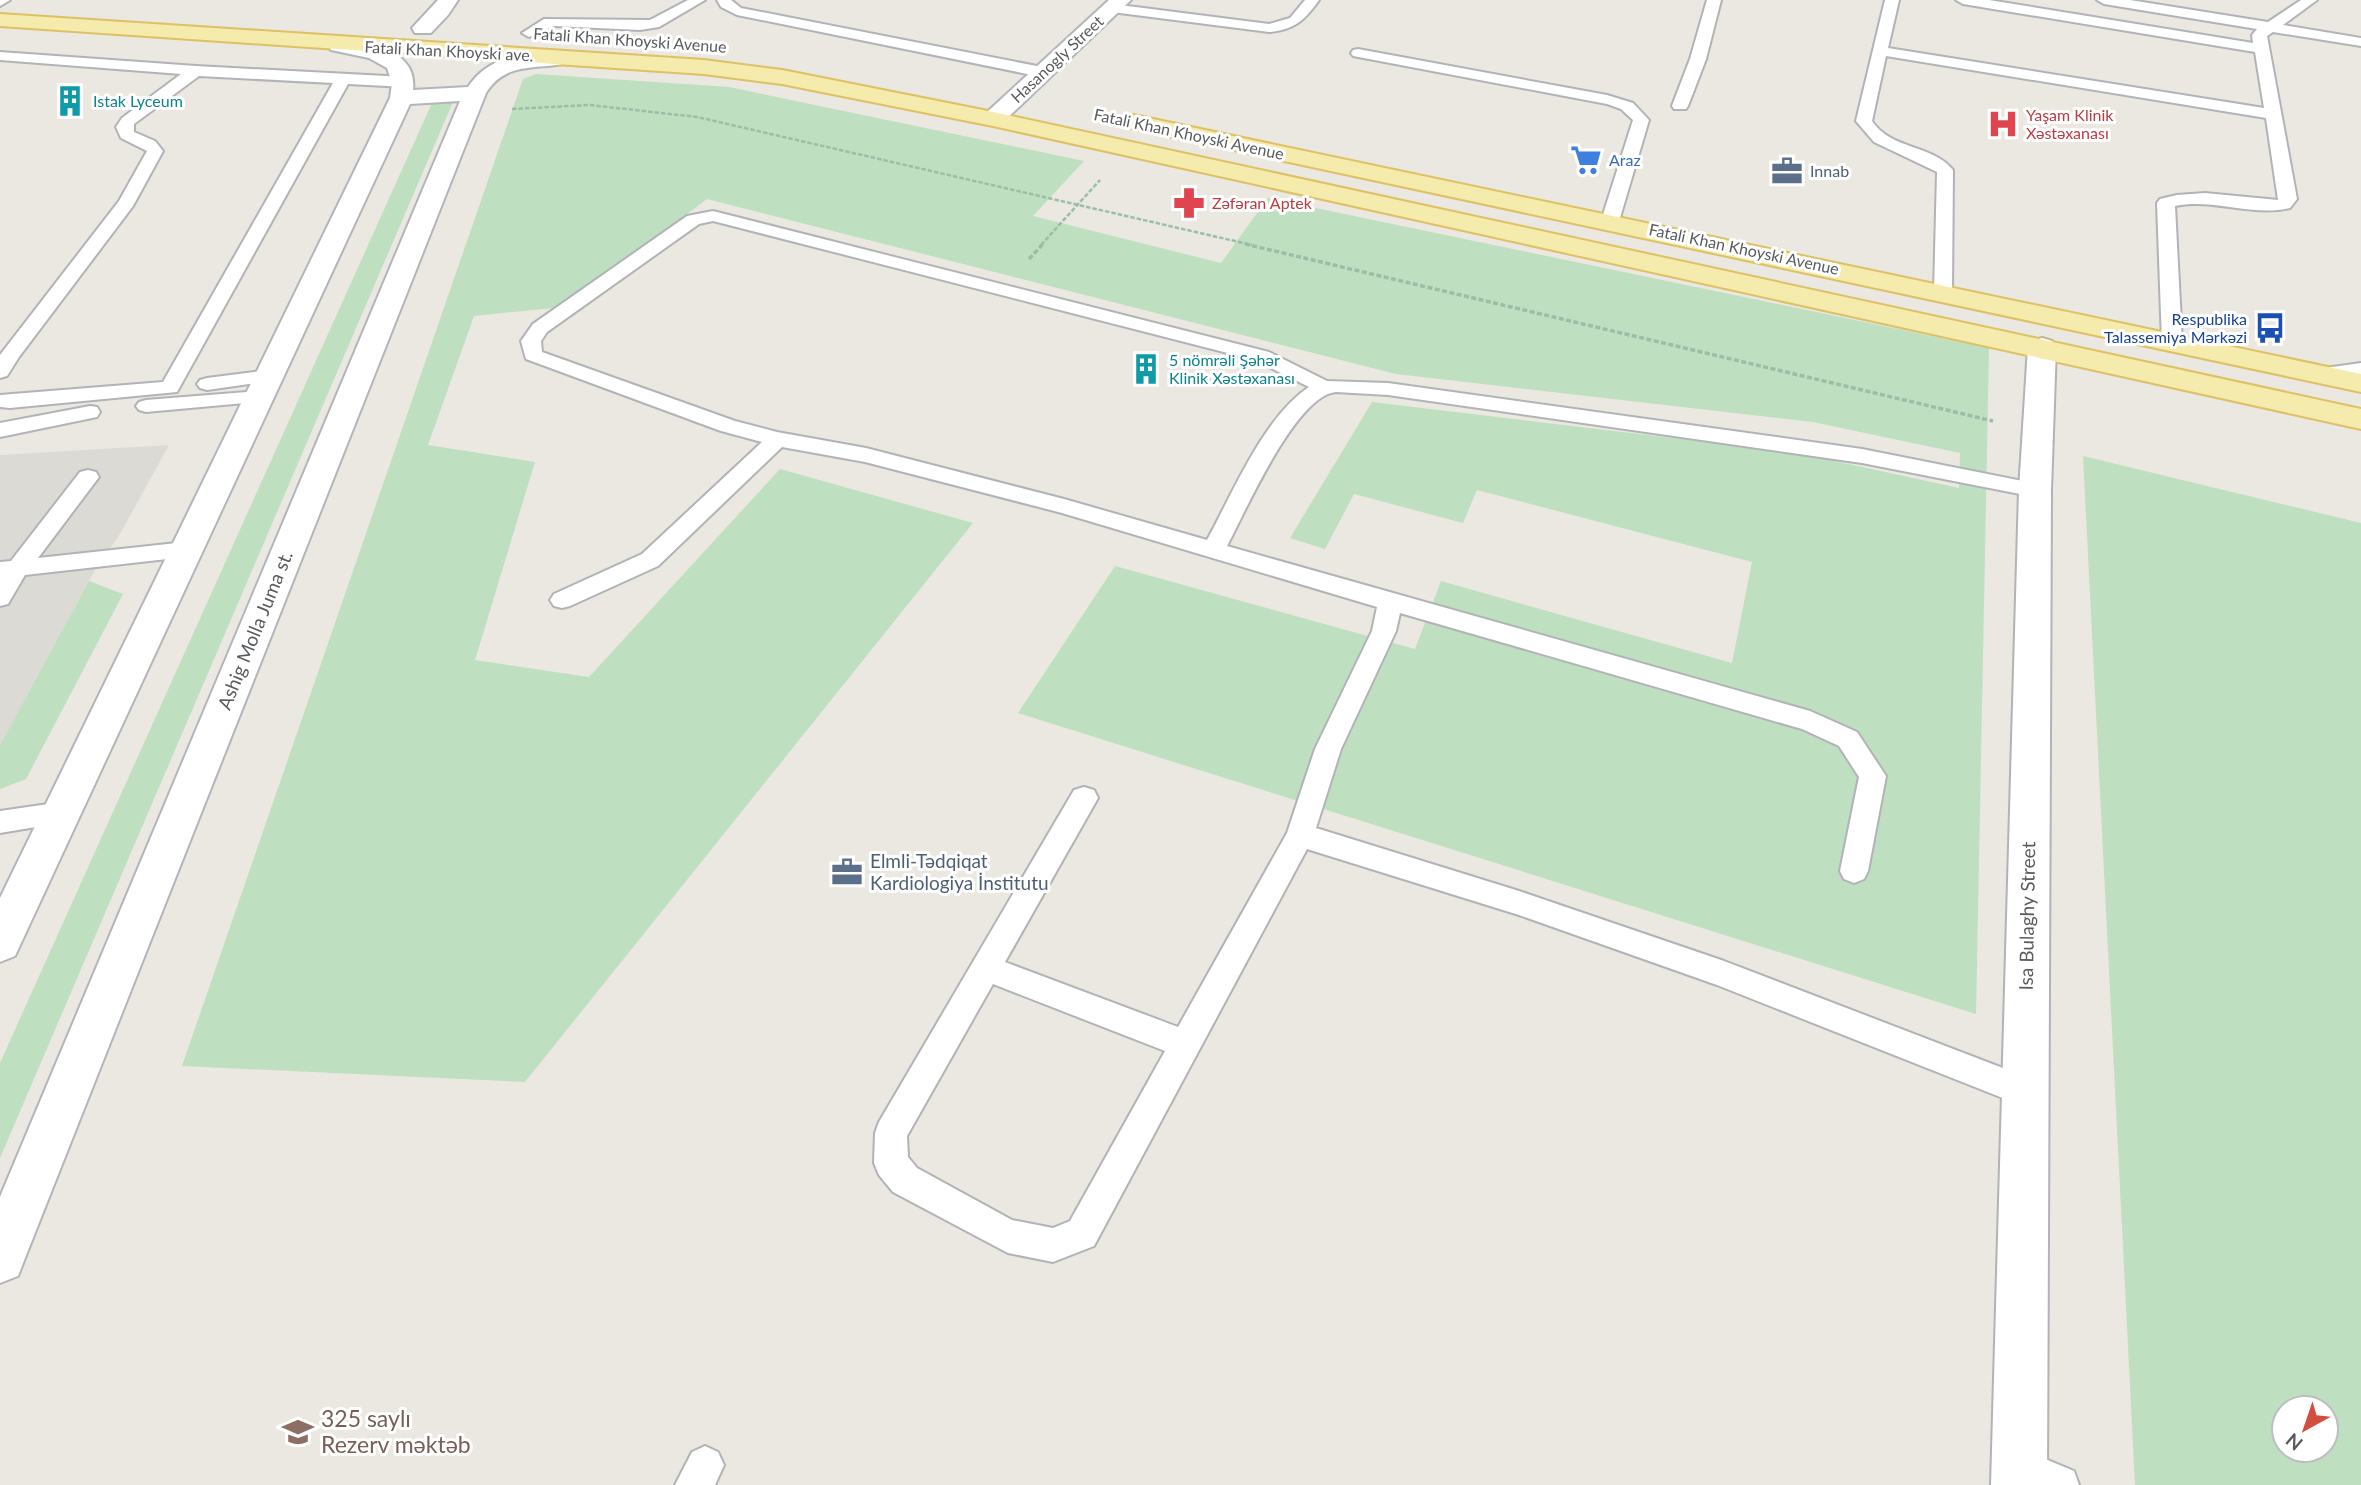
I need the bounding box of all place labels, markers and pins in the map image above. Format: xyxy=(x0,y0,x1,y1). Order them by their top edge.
building icon: Istak Lyceum xyxy=(53,84,87,118)
place label: Istak Lyceum xyxy=(93,91,183,110)
place label: Yaşam Klinik Xəstəxanası xyxy=(2026,105,2114,142)
hospital icon: Yaşam Klinik Xəstəxanası xyxy=(1986,107,2020,141)
supermarket icon: Araz xyxy=(1569,143,1603,177)
place label: Araz xyxy=(1609,150,1641,169)
office icon: Innab xyxy=(1770,154,1804,188)
place label: Innab xyxy=(1810,161,1849,180)
pharmacy icon: Zəfəran Aptek xyxy=(1172,186,1206,220)
place label: Zəfəran Aptek xyxy=(1212,193,1313,212)
place label: Respublika Talassemiya Mərkəzi xyxy=(2104,309,2247,346)
bus stop icon: Respublika Talassemiya Mərkəzi xyxy=(2253,311,2287,345)
place label: 5 nömrəli Şəhər Klinik Xəstəxanası xyxy=(1169,350,1295,387)
building icon: 5 nömrəli Şəhər Klinik Xəstəxanası xyxy=(1129,352,1163,386)
place label: Elmli-Tədqiqat Kardiologiya İnstitutu xyxy=(870,849,1049,894)
office icon: Elmli-Tədqiqat Kardiologiya İnstitutu xyxy=(830,855,864,889)
place label: 325 saylı Rezerv məktəb xyxy=(321,1404,471,1458)
school or university icon: 325 saylı Rezerv məktəb xyxy=(281,1415,315,1449)

